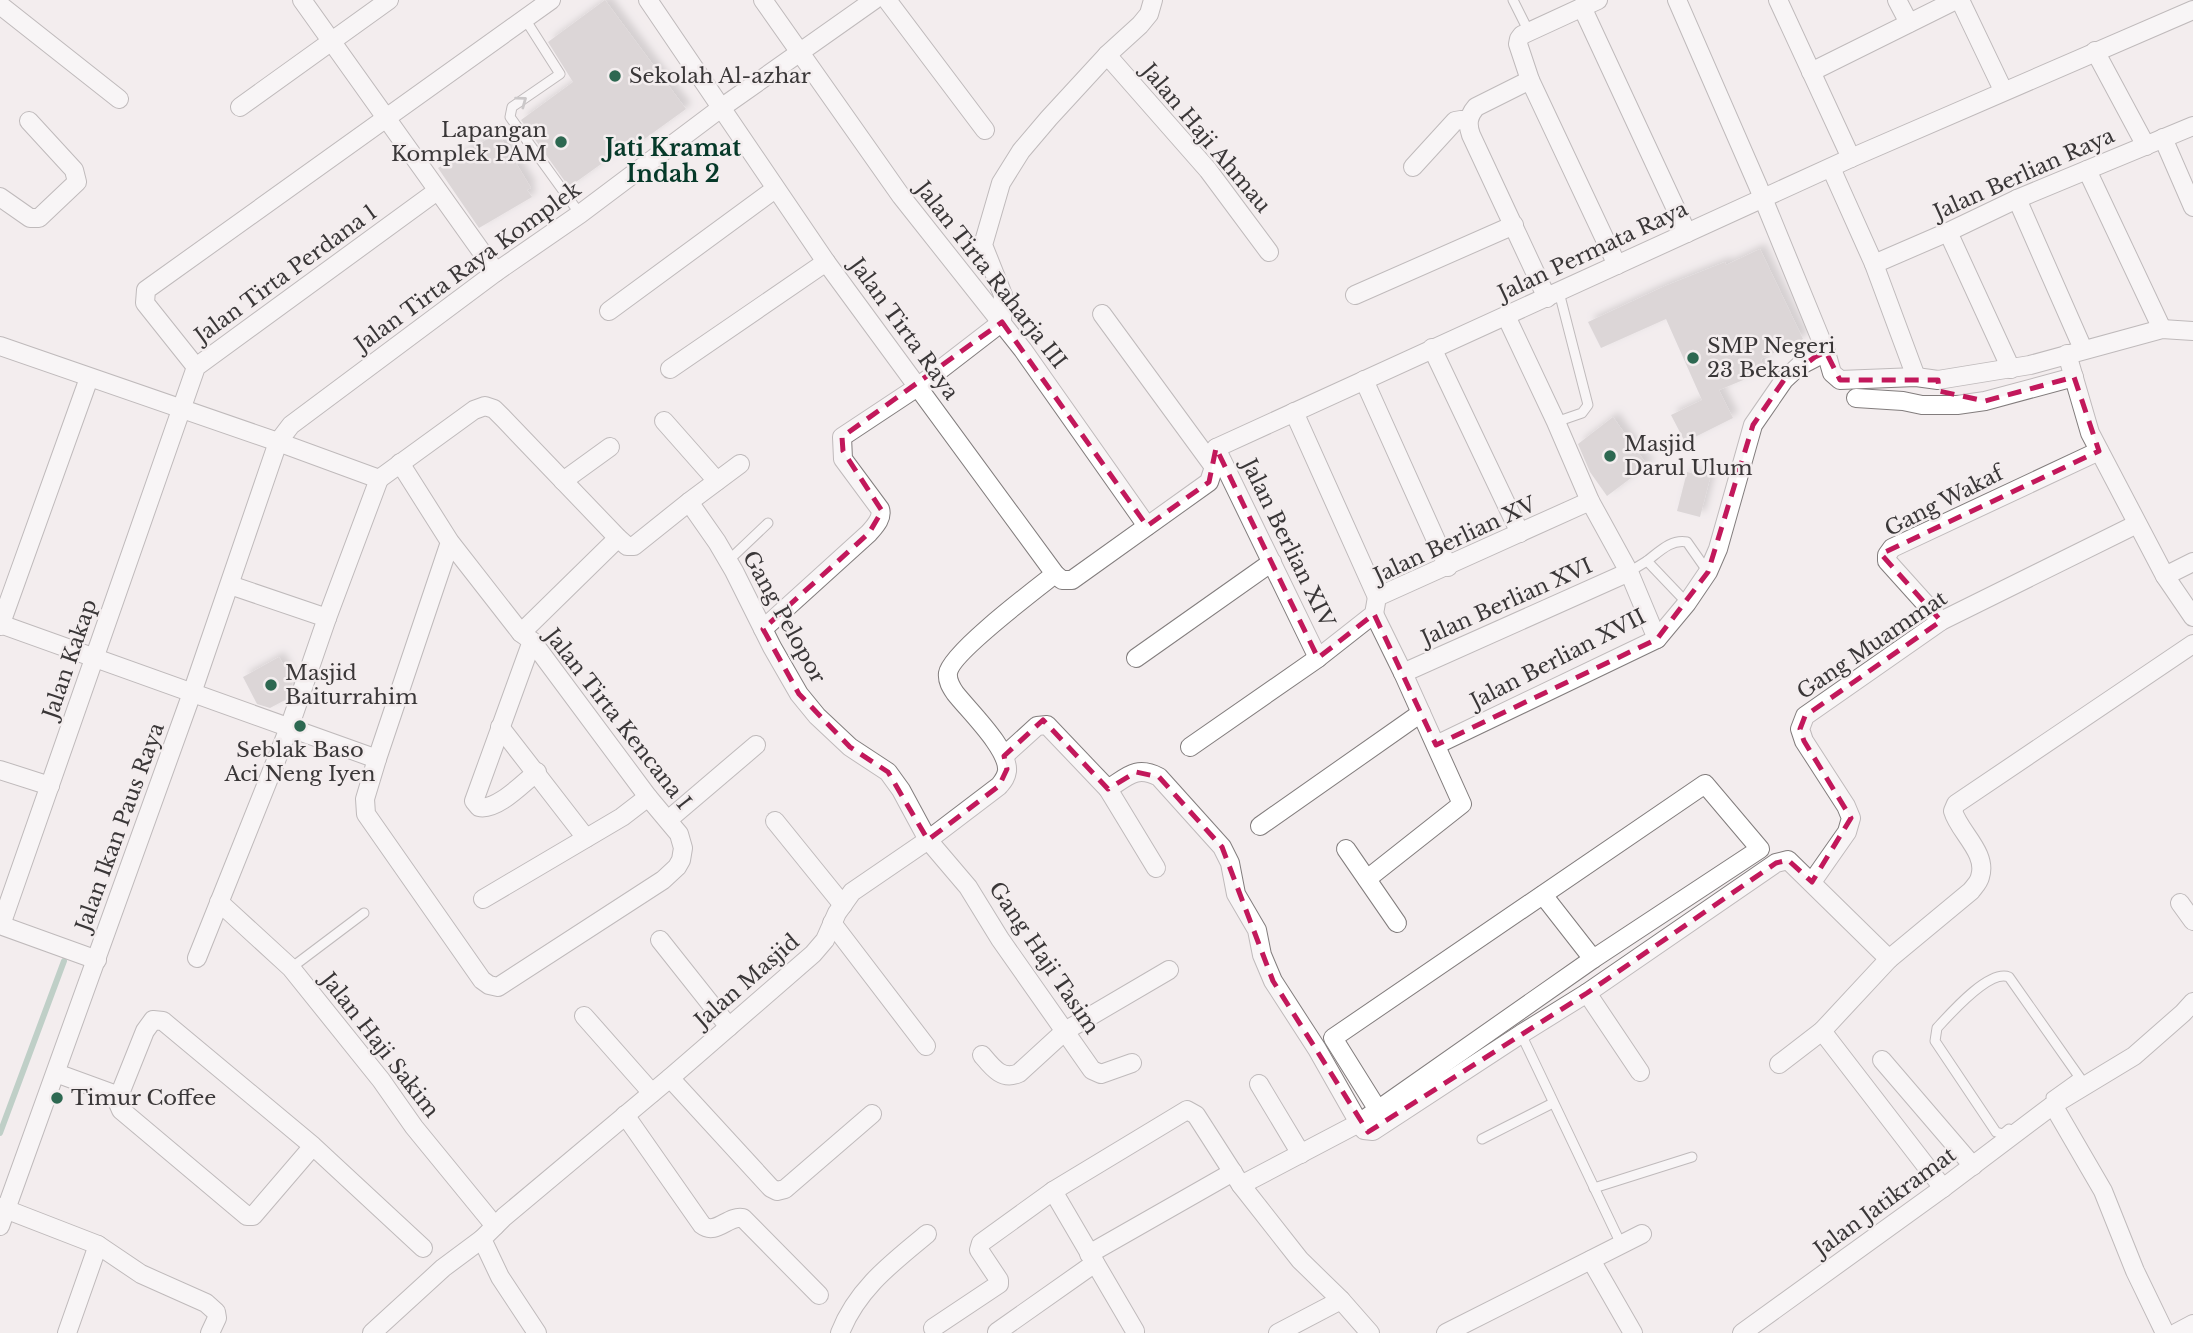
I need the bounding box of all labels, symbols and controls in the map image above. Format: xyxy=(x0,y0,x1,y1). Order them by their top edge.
street label: Jalan Haji Ahmau xyxy=(1134,56,1276,218)
place label: Sekolah Al-azhar xyxy=(629,63,811,89)
marker: Sekolah Al-azhar xyxy=(607,68,623,84)
one-way arrow xyxy=(514,97,527,109)
place label: Lapangan Komplek PAM xyxy=(391,117,547,167)
street label: Jalan Berlian Raya xyxy=(1927,122,2119,227)
marker: Lapangan Komplek PAM xyxy=(553,134,569,150)
district label: Jati Kramat Indah 2 xyxy=(601,134,741,188)
street label: Jalan Tirta Raharja III xyxy=(908,174,1072,374)
street label: Jalan Tirta Raya Komplek xyxy=(348,176,586,359)
street label: Jalan Permata Raya xyxy=(1491,196,1692,308)
street label: Jalan Tirta Perdana 1 xyxy=(187,199,382,351)
street label: Jalan Tirta Raya xyxy=(842,251,964,405)
place label: SMP Negeri 23 Bekasi xyxy=(1707,333,1835,383)
marker: SMP Negeri 23 Bekasi xyxy=(1685,350,1701,366)
place label: Masjid Darul Ulum xyxy=(1624,431,1753,481)
marker: Masjid Darul Ulum xyxy=(1602,448,1618,464)
street label: Jalan Berlian XIV xyxy=(1235,452,1340,632)
street label: Gang Wakaf xyxy=(1880,459,2010,542)
street label: Jalan Berlian XV xyxy=(1367,491,1541,590)
street label: Gang Pelopor xyxy=(737,546,831,688)
street label: Jalan Berlian XVI xyxy=(1415,553,1597,653)
street label: Gang Muammat xyxy=(1792,585,1952,705)
street label: Jalan Kakap xyxy=(36,596,103,725)
street label: Jalan Berlian XVII xyxy=(1463,604,1650,716)
street label: Jalan Tirta Kencana I xyxy=(538,621,697,815)
place label: Masjid Baiturrahim xyxy=(285,660,418,710)
marker: Masjid Baiturrahim xyxy=(263,677,279,693)
marker: Seblak Baso Aci Neng Iyen xyxy=(292,718,308,734)
street label: Jalan Ikan Paus Raya xyxy=(69,719,170,938)
place label: Seblak Baso Aci Neng Iyen xyxy=(223,737,376,787)
street label: Gang Haji Tasim xyxy=(983,877,1105,1040)
street label: Jalan Masjid xyxy=(687,929,805,1035)
street label: Jalan Haji Sakim xyxy=(314,965,445,1123)
place label: Timur Coffee xyxy=(71,1085,216,1111)
marker: Timur Coffee xyxy=(49,1090,65,1106)
street label: Jalan Jatikramat xyxy=(1806,1142,1961,1264)

